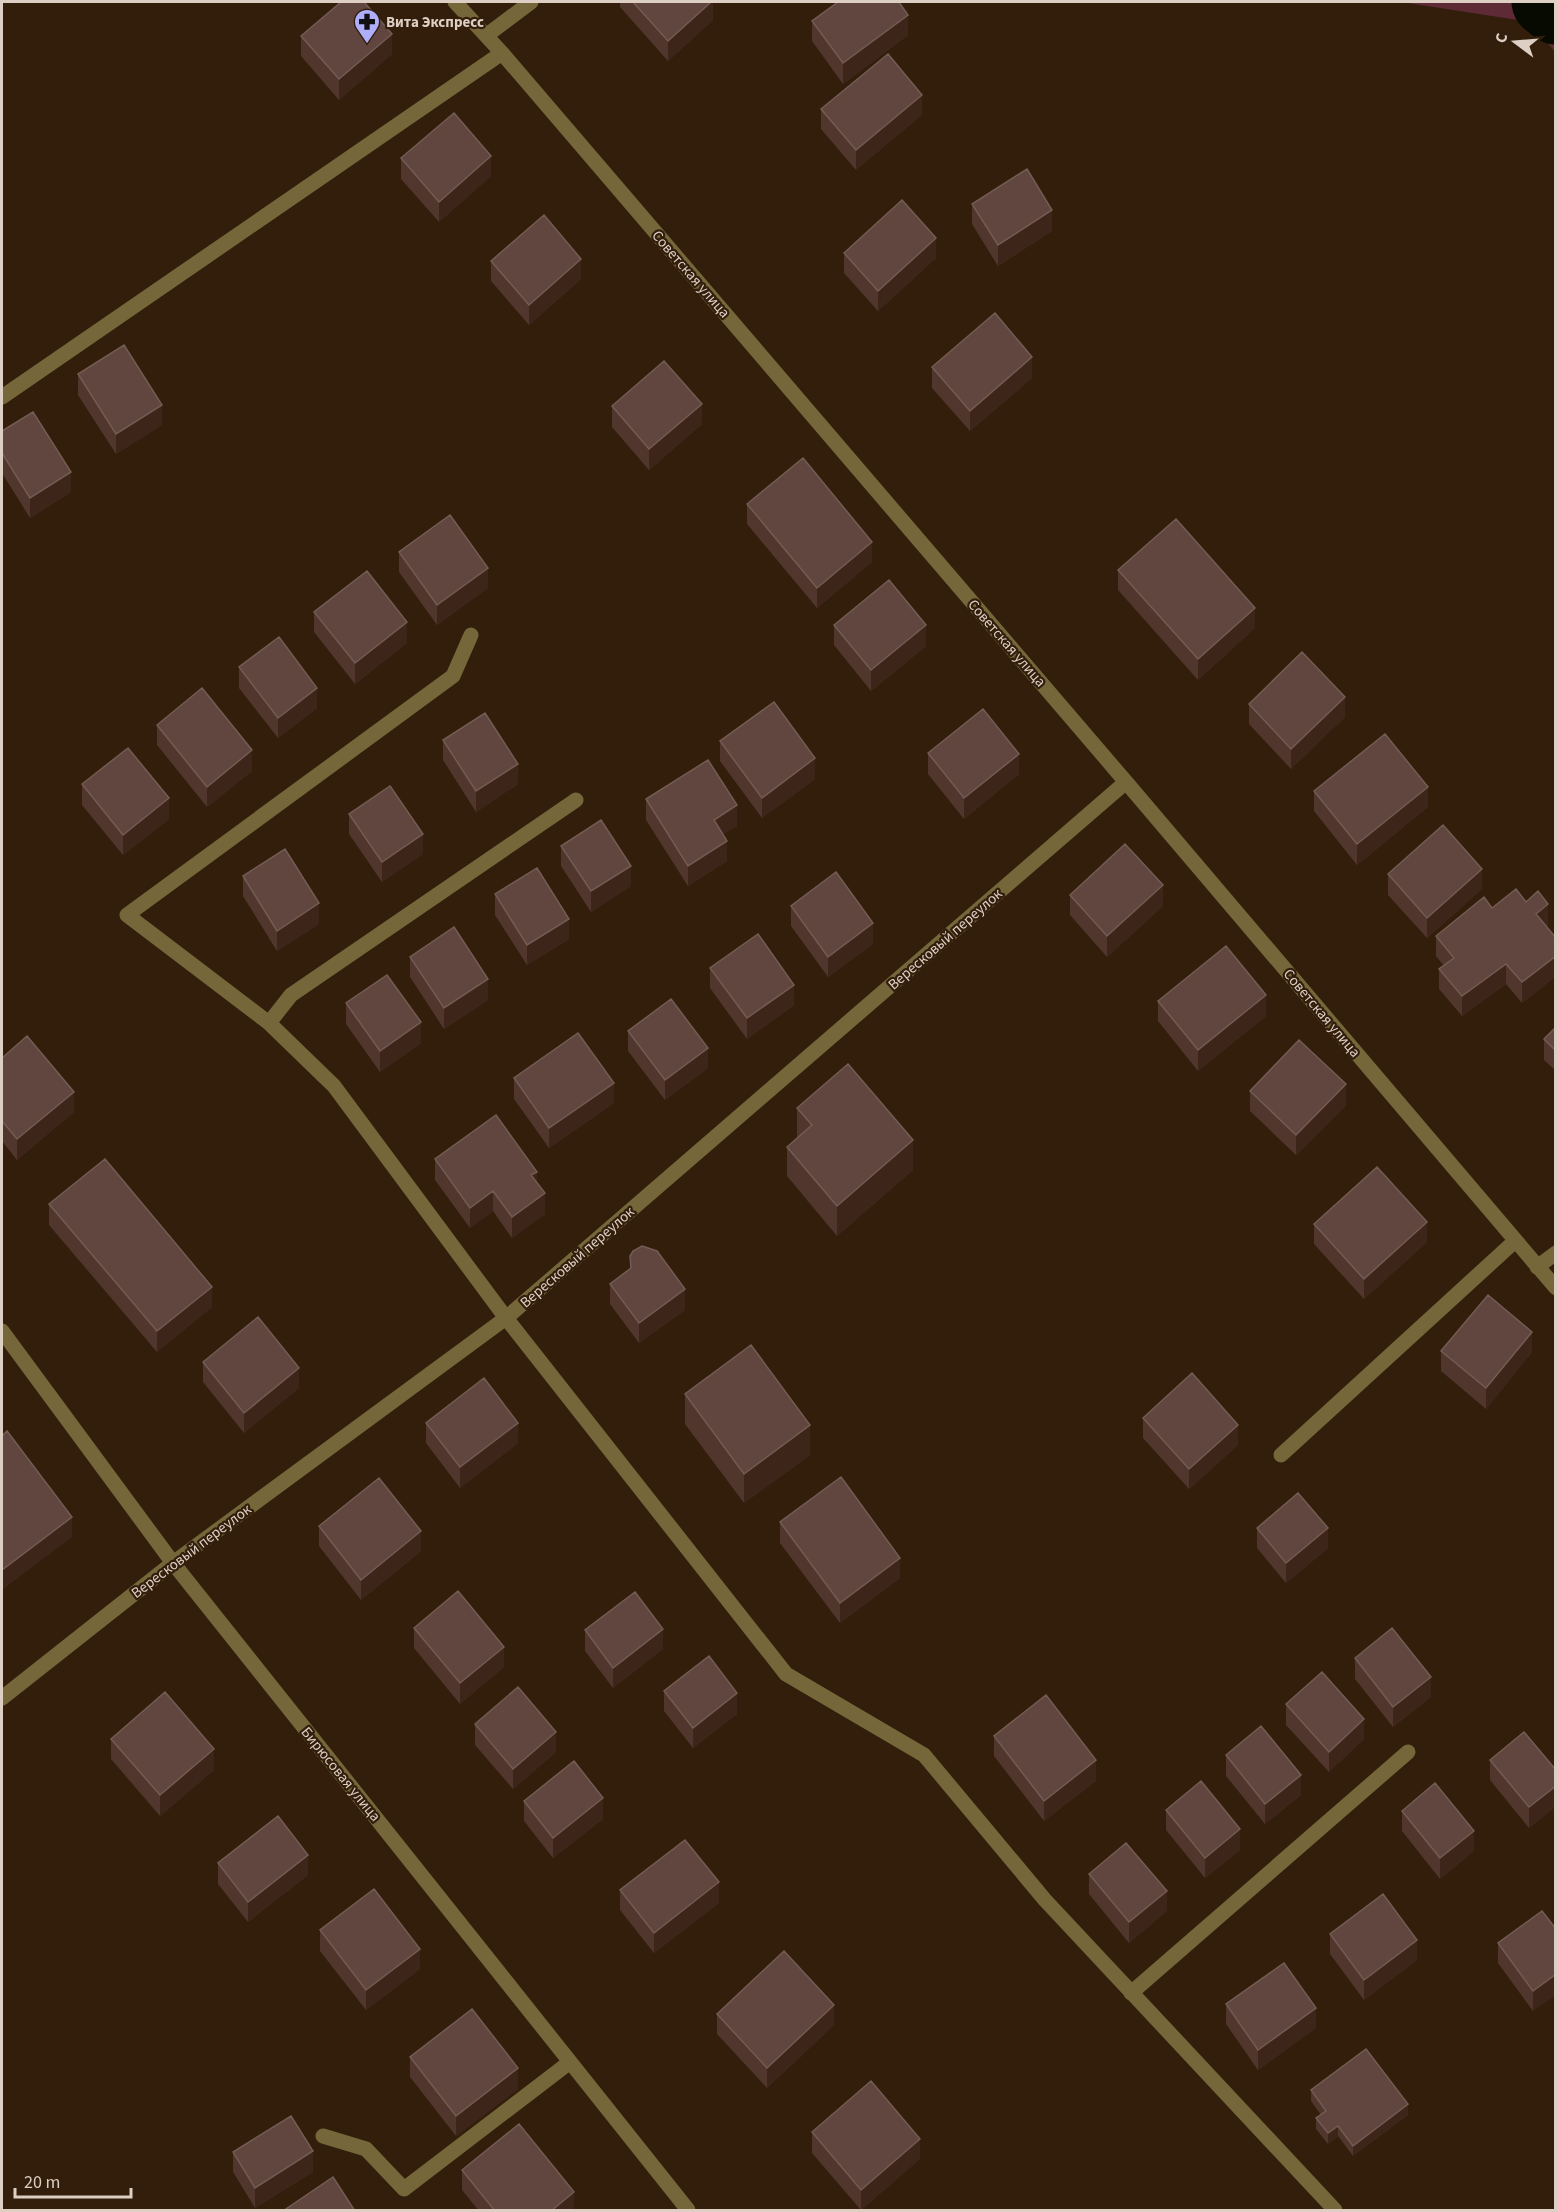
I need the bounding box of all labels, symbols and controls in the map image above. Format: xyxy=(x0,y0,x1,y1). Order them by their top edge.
pharmacy icon: Вита Экспресс xyxy=(352,7,382,45)
place label: Вита Экспресс xyxy=(386,12,484,33)
north arrow xyxy=(1485,12,1545,72)
text: С xyxy=(1490,31,1513,46)
street label: Советская улица xyxy=(647,226,735,323)
street label: Советская улица xyxy=(963,595,1051,692)
street label: Вересковый переулок xyxy=(884,883,1008,995)
street label: Советская улица xyxy=(1278,964,1365,1062)
street label: Вересковый переулок xyxy=(516,1201,640,1313)
street label: Вересковый переулок xyxy=(127,1499,256,1604)
street label: Бирюсовая улица xyxy=(296,1722,385,1826)
scale bar xyxy=(15,2161,130,2199)
text: 20 m xyxy=(24,2170,60,2195)

